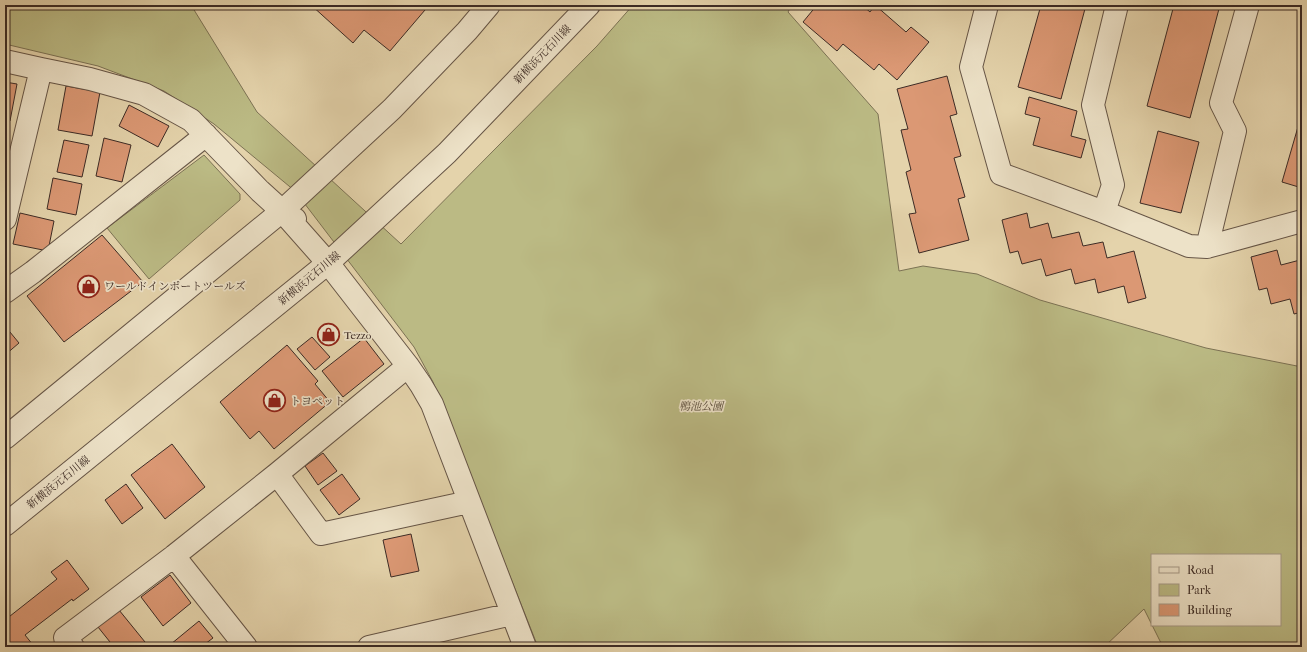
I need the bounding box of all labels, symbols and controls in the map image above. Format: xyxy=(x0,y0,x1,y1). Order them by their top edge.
street label: 新横浜元石川線 xyxy=(511,22,574,87)
street label: 新横浜元石川線 xyxy=(276,249,343,308)
shop icon: ワールドインポートツールズ xyxy=(75,273,101,299)
place label: ワールドインポートツールズ xyxy=(104,280,246,293)
shop icon: Tezzo xyxy=(316,322,342,348)
place label: Tezzo xyxy=(344,329,372,342)
shop icon: トヨペット xyxy=(261,388,287,414)
place label: トヨペット xyxy=(290,395,345,408)
park label: 鴨池公園 xyxy=(679,400,725,413)
street label: 新横浜元石川線 xyxy=(24,453,92,512)
legend xyxy=(1151,554,1281,626)
text: Road xyxy=(1187,563,1214,577)
text: Park xyxy=(1187,583,1212,597)
text: Building xyxy=(1187,603,1232,617)

